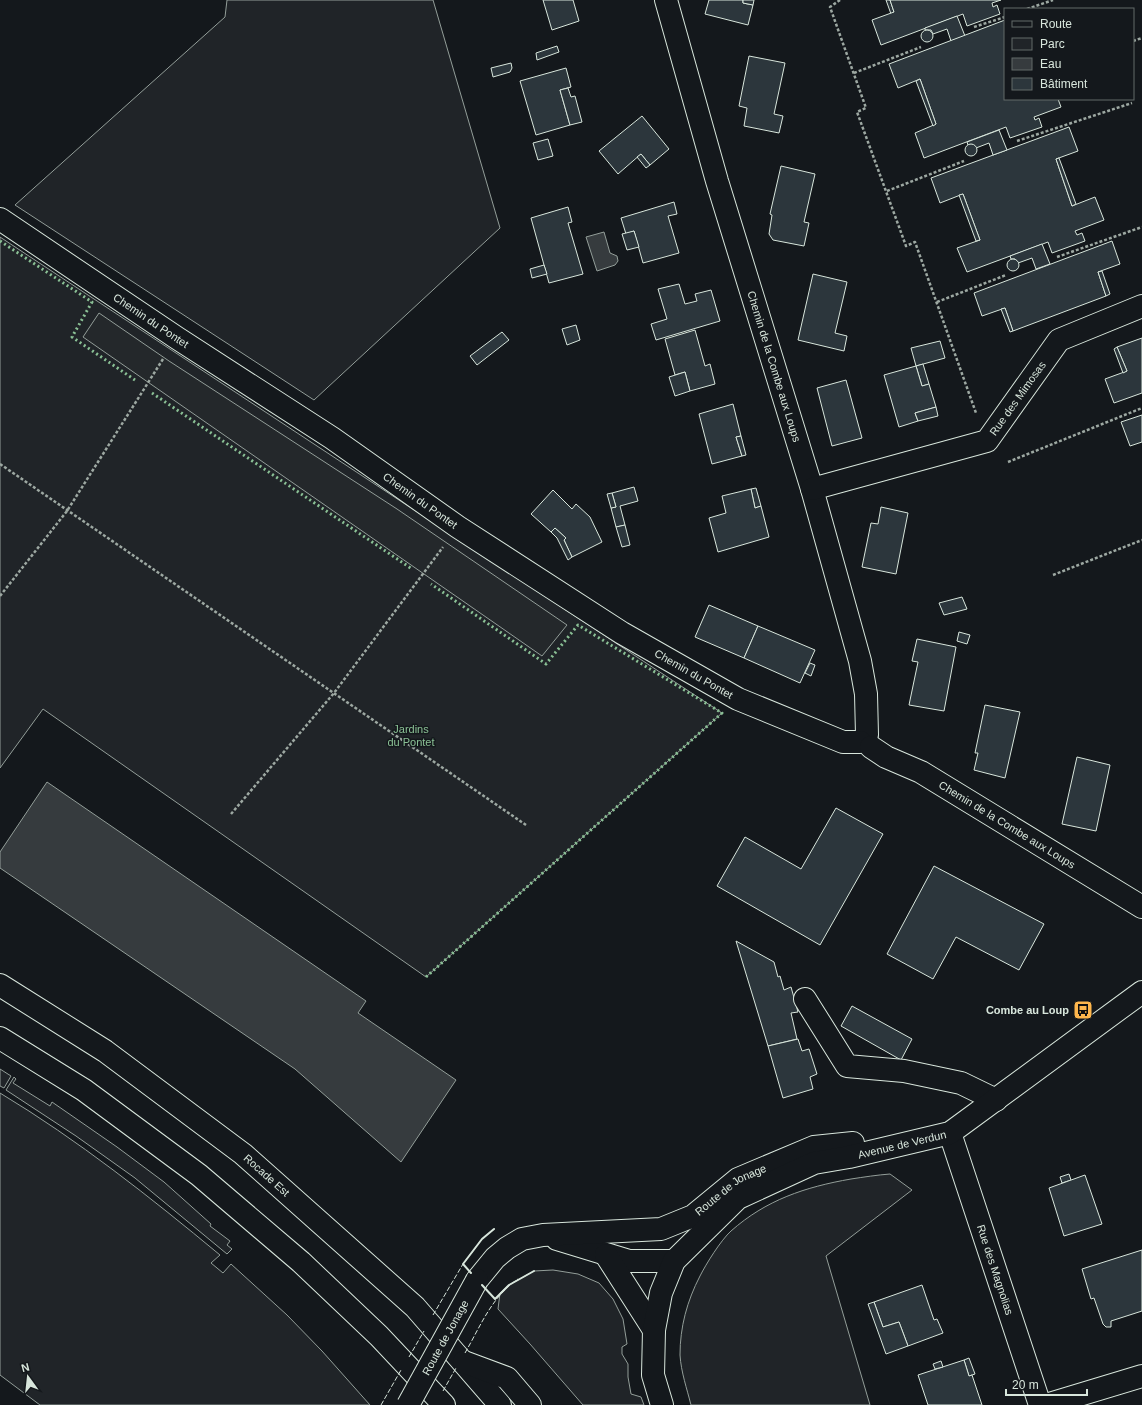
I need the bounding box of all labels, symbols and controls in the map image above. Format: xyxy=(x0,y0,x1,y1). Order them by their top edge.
legend xyxy=(1004,8,1134,100)
text: Route xyxy=(1040,17,1072,31)
text: Parc xyxy=(1040,37,1065,51)
text: Eau xyxy=(1040,57,1061,71)
text: Bâtiment xyxy=(1040,77,1088,91)
street label: Chemin de la Combe aux Loups xyxy=(745,289,803,444)
street label: Chemin du Pontet xyxy=(111,291,191,350)
street label: Rue des Mimosas xyxy=(987,358,1048,438)
street label: Chemin du Pontet xyxy=(381,470,460,531)
street label: Chemin du Pontet xyxy=(653,647,735,701)
park label: Jardins du Pontet xyxy=(387,723,435,748)
street label: Chemin de la Combe aux Loups xyxy=(937,778,1078,871)
bus stop icon: Combe au Loup xyxy=(1072,999,1094,1021)
place label: Combe au Loup xyxy=(986,1004,1069,1016)
street label: Avenue de Verdun xyxy=(857,1128,947,1161)
street label: Rocade Est xyxy=(241,1152,292,1199)
street label: Route de Jonage xyxy=(693,1162,768,1218)
street label: Rue des Magnolias xyxy=(975,1223,1016,1317)
street label: Route de Jonage xyxy=(420,1298,471,1377)
north arrow xyxy=(8,1357,48,1397)
text: N xyxy=(20,1361,31,1374)
scale bar xyxy=(1006,1371,1087,1397)
text: 20 m xyxy=(1012,1378,1039,1392)

